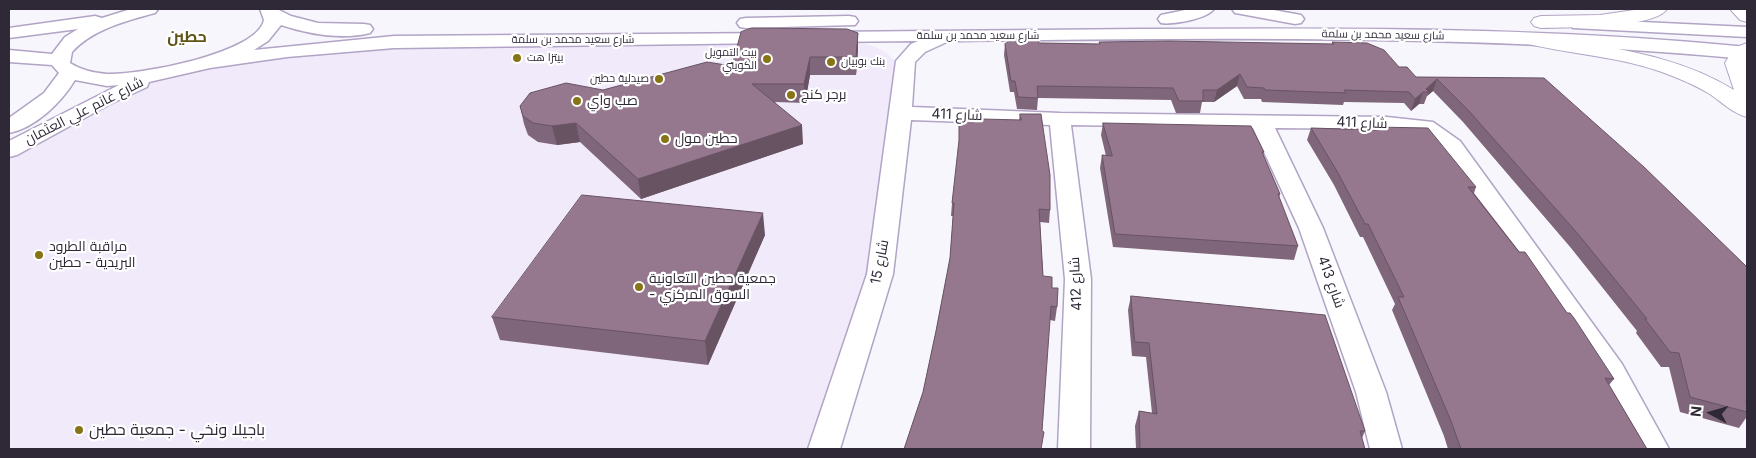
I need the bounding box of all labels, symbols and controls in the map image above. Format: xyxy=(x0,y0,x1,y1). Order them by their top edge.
district label: حطين xyxy=(167,27,207,47)
street label: شارع سعيد محمد بن سلمة xyxy=(1322,27,1444,43)
street label: شارع سعيد محمد بن سلمة xyxy=(917,29,1039,43)
street label: شارع سعيد محمد بن سلمة xyxy=(512,33,634,47)
place label: بيت التمويل الكويتي xyxy=(705,46,757,72)
place label: بيتزا هت xyxy=(527,51,564,65)
marker: بيتزا هت xyxy=(511,52,523,64)
marker: بيت التمويل الكويتي xyxy=(761,53,773,65)
place label: بنك بوبيان xyxy=(841,55,885,69)
marker: بنك بوبيان xyxy=(825,56,837,68)
place label: صيدلية حطين xyxy=(590,72,649,86)
marker: صيدلية حطين xyxy=(653,73,665,85)
street label: شارع غانم علي العثمان xyxy=(22,74,146,148)
place label: برجر كنج xyxy=(801,87,847,103)
marker: برجر كنج xyxy=(785,89,797,101)
place label: صب واي xyxy=(587,93,638,109)
marker: صب واي xyxy=(571,95,583,107)
street label: شارع 411 xyxy=(931,106,983,124)
street label: شارع 411 xyxy=(1336,114,1388,132)
place label: حطين مول xyxy=(675,131,737,147)
marker: حطين مول xyxy=(659,133,671,145)
street label: شارع 15 xyxy=(867,238,893,286)
place label: مراقبة الطرود البريدية - حطين xyxy=(49,239,136,272)
marker: مراقبة الطرود البريدية - حطين xyxy=(33,249,45,261)
street label: شارع 413 xyxy=(1314,254,1348,310)
street label: شارع 412 xyxy=(1066,257,1086,311)
place label: جمعية حطين التعاونية - السوق المركزي xyxy=(649,271,776,304)
marker: جمعية حطين التعاونية - السوق المركزي xyxy=(633,281,645,293)
north arrow xyxy=(1686,388,1736,438)
text: N xyxy=(1687,405,1705,418)
place label: باجيلا ونخي - جمعية حطين xyxy=(89,420,265,440)
marker: باجيلا ونخي - جمعية حطين xyxy=(73,424,85,436)

